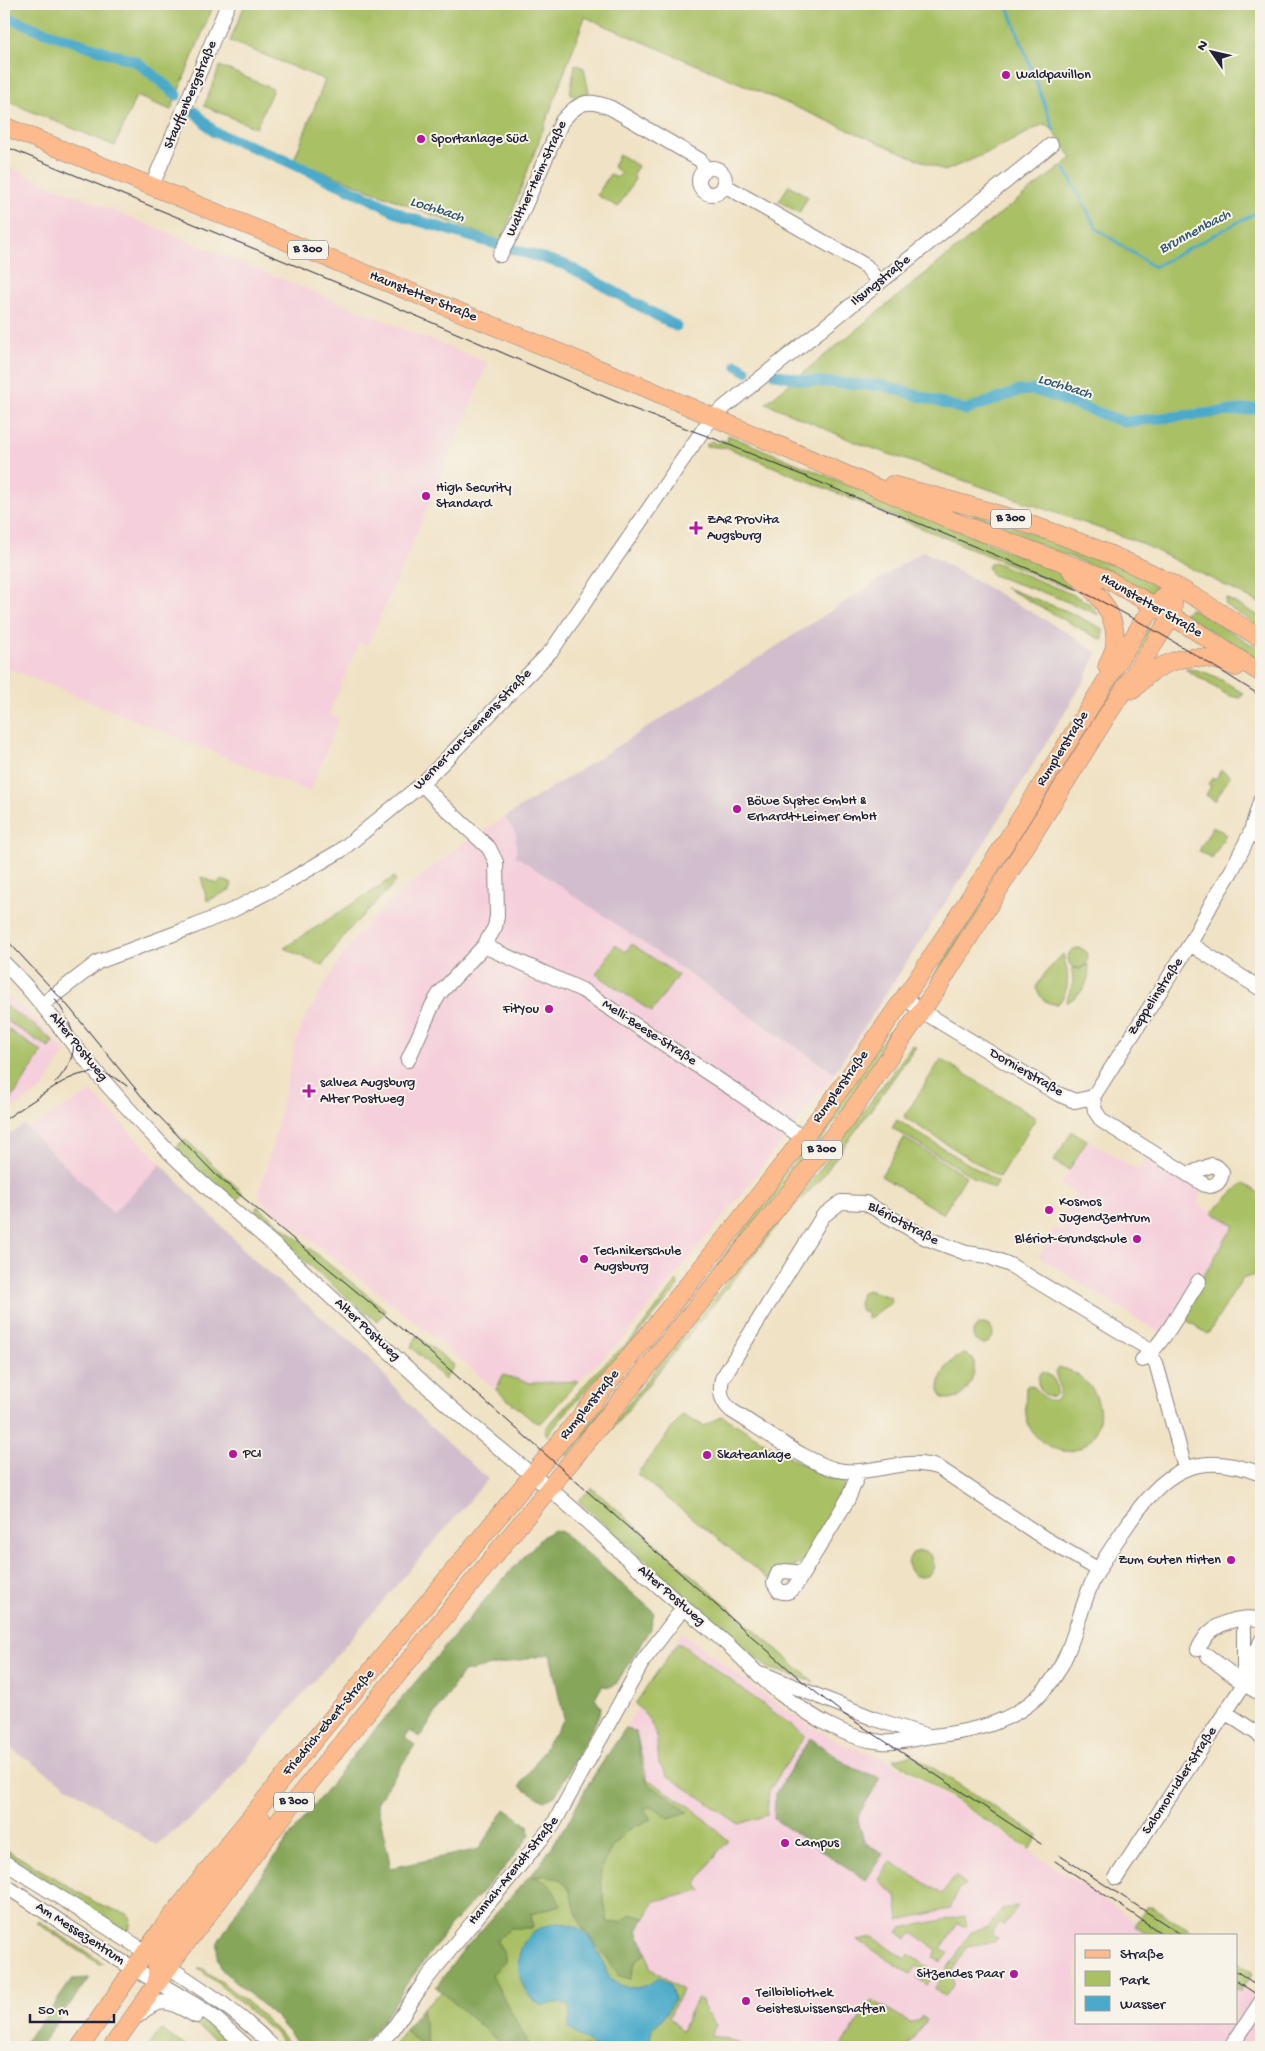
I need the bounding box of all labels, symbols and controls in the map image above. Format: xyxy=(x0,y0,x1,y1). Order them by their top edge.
north arrow xyxy=(1188,28,1238,78)
street label: Stauffenbergstraße xyxy=(161,38,222,152)
text: N xyxy=(1194,38,1213,55)
place label: Waldpavillon xyxy=(1016,67,1091,84)
marker: Waldpavillon xyxy=(1000,69,1012,81)
street label: Walther-Heim-Straße xyxy=(503,118,572,240)
place label: Sportanlage Süd xyxy=(431,131,529,148)
marker: Sportanlage Süd xyxy=(415,133,427,145)
water label: Lochbach xyxy=(408,193,467,227)
water label: Brunnenbach xyxy=(1156,205,1235,258)
road number: B 300 xyxy=(288,240,328,260)
street label: Ilsungstraße xyxy=(848,251,915,310)
street label: Haunstetter Straße xyxy=(367,268,480,327)
water label: Lochbach xyxy=(1036,370,1095,404)
place label: High Security Standard xyxy=(436,480,512,513)
marker: High Security Standard xyxy=(420,490,432,502)
road number: B 300 xyxy=(991,509,1031,528)
place label: ZAR ProVita Augsburg xyxy=(707,512,780,545)
marker: ZAR ProVita Augsburg xyxy=(689,521,703,535)
street label: Haunstetter Straße xyxy=(1097,570,1206,642)
street label: Werner-von-Siemens-Straße xyxy=(410,665,536,794)
street label: Rumplerstraße xyxy=(1033,708,1093,790)
place label: Böwe Systec GmbH & Erhardt+Leimer GmbH xyxy=(746,793,878,826)
marker: Böwe Systec GmbH & Erhardt+Leimer GmbH xyxy=(731,803,743,815)
street label: Zeppelinstraße xyxy=(1125,954,1188,1039)
street label: Melli-Beese-Straße xyxy=(598,996,700,1070)
place label: FitYou xyxy=(502,1001,539,1018)
marker: FitYou xyxy=(543,1003,555,1015)
street label: Alter Postweg xyxy=(45,1009,111,1085)
street label: Dornierstraße xyxy=(985,1044,1067,1101)
street label: Rumplerstraße xyxy=(809,1047,873,1127)
place label: salvea Augsburg Alter Postweg xyxy=(320,1075,415,1108)
marker: salvea Augsburg Alter Postweg xyxy=(302,1084,316,1098)
road number: B 300 xyxy=(802,1140,842,1160)
place label: Kosmos Jugendzentrum xyxy=(1059,1194,1150,1227)
street label: Blériotstraße xyxy=(864,1198,942,1250)
marker: Kosmos Jugendzentrum xyxy=(1043,1204,1055,1216)
place label: Blériot-Grundschule xyxy=(1014,1231,1128,1248)
marker: Blériot-Grundschule xyxy=(1131,1233,1143,1245)
place label: Technikerschule Augsburg xyxy=(593,1243,682,1276)
marker: Technikerschule Augsburg xyxy=(578,1253,590,1265)
street label: Alter Postweg xyxy=(330,1295,404,1365)
street label: Rumplerstraße xyxy=(557,1366,624,1444)
place label: PCI xyxy=(242,1446,262,1463)
place label: Skateanlage xyxy=(717,1447,792,1464)
marker: PCI xyxy=(227,1448,239,1460)
marker: Skateanlage xyxy=(701,1449,713,1461)
place label: Zum Guten Hirten xyxy=(1118,1552,1221,1569)
marker: Zum Guten Hirten xyxy=(1225,1554,1237,1566)
street label: Alter Postweg xyxy=(634,1562,708,1630)
street label: Friedrich-Ebert-Straße xyxy=(279,1665,379,1781)
street label: Salomon-Idler-Straße xyxy=(1139,1723,1222,1838)
road number: B 300 xyxy=(274,1792,314,1811)
street label: Hannah-Arendt-Straße xyxy=(465,1813,564,1929)
place label: Campus xyxy=(795,1835,840,1852)
marker: Campus xyxy=(779,1837,791,1849)
street label: Am Messezentrum xyxy=(32,1899,128,1969)
legend xyxy=(1075,1934,1238,2024)
text: Straße xyxy=(1120,1946,1164,1964)
place label: Sitzendes Paar xyxy=(917,1966,1005,1983)
marker: Sitzendes Paar xyxy=(1008,1968,1020,1980)
text: Park xyxy=(1119,1972,1150,1990)
place label: Teilbibliothek Geisteswissenschaften xyxy=(755,1985,886,2018)
scale bar xyxy=(30,1991,114,2023)
marker: Teilbibliothek Geisteswissenschaften xyxy=(740,1995,752,2007)
text: Wasser xyxy=(1120,1996,1167,2014)
text: 50 m xyxy=(38,2002,69,2020)

